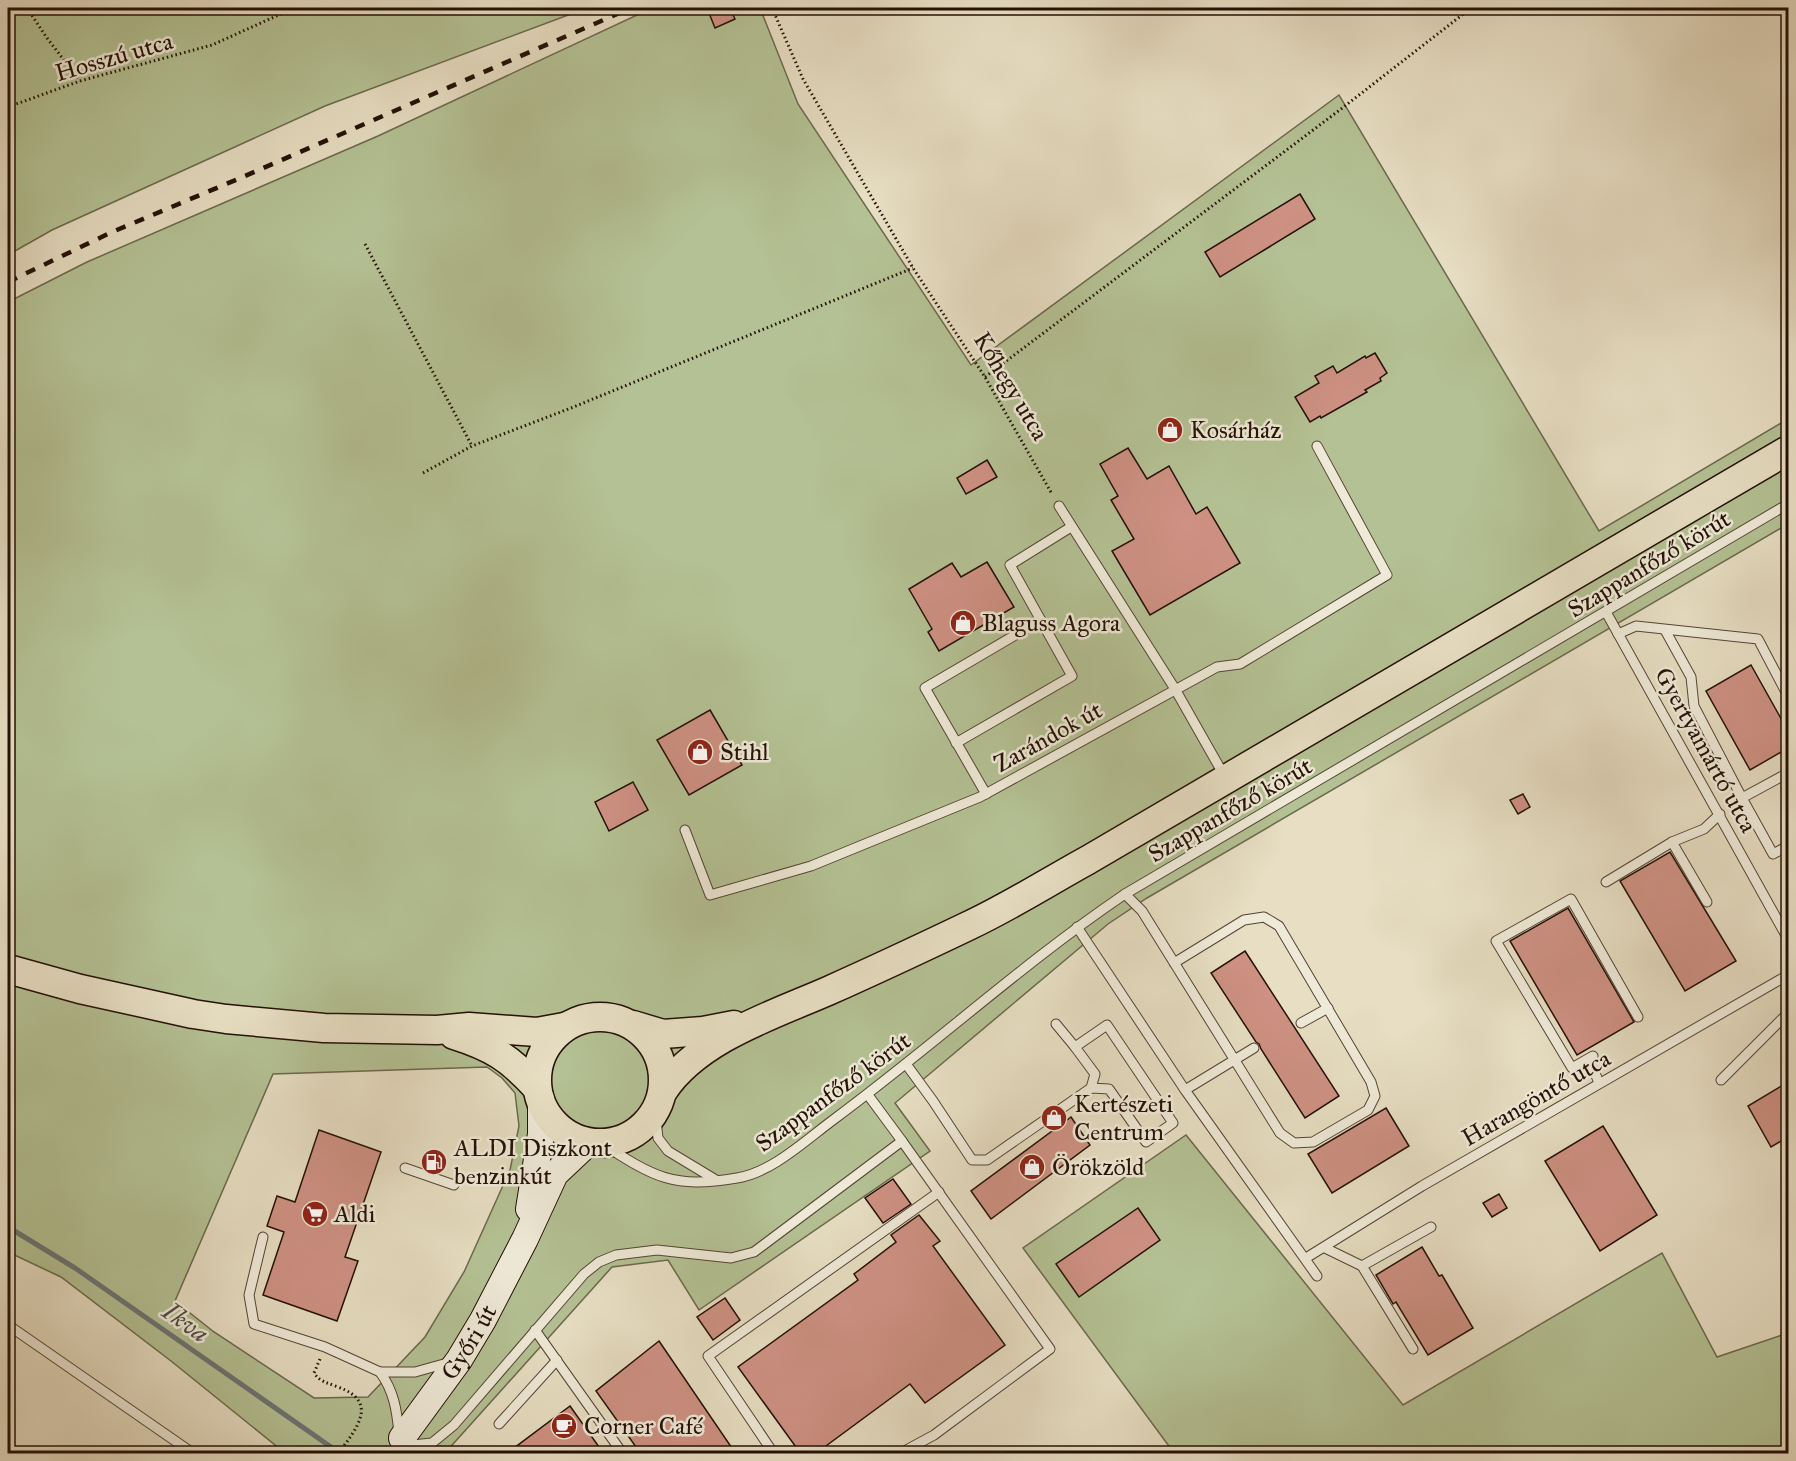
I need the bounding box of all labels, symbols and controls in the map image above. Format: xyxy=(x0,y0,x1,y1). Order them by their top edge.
street label: Hosszú utca xyxy=(52,26,177,88)
street label: Kőhegy utca xyxy=(967,326,1056,446)
shop icon: Kosárház xyxy=(1155,415,1185,445)
place label: Kosárház xyxy=(1190,415,1281,445)
street label: Szappanfőző körút xyxy=(1562,503,1736,624)
shop icon: Blaguss Agora xyxy=(948,608,978,638)
place label: Blaguss Agora xyxy=(982,608,1121,638)
street label: Gyertyamártó utca xyxy=(1648,662,1764,839)
street label: Zarándok út xyxy=(989,695,1108,779)
shop icon: Stihl xyxy=(685,737,715,767)
place label: Stihl xyxy=(720,737,769,767)
street label: Szappanfőző körút xyxy=(1143,751,1318,869)
street label: Szappanfőző körút xyxy=(750,1025,917,1158)
street label: Harangöntő utca xyxy=(1456,1043,1616,1153)
place label: Kertészeti Centrum xyxy=(1074,1089,1174,1147)
shop icon: Kertészeti Centrum xyxy=(1039,1103,1069,1133)
place label: ALDI Diszkont benzinkút xyxy=(453,1133,612,1191)
fuel station icon: ALDI Diszkont benzinkút xyxy=(419,1147,449,1177)
shop icon: Örökzöld xyxy=(1017,1152,1047,1182)
place label: Örökzöld xyxy=(1052,1152,1144,1182)
supermarket icon: Aldi xyxy=(300,1199,330,1229)
place label: Aldi xyxy=(333,1199,376,1229)
water label: Ikva xyxy=(156,1294,215,1349)
street label: Győri út xyxy=(434,1299,504,1386)
cafe icon: Corner Café xyxy=(549,1411,579,1441)
place label: Corner Café xyxy=(584,1411,703,1441)

